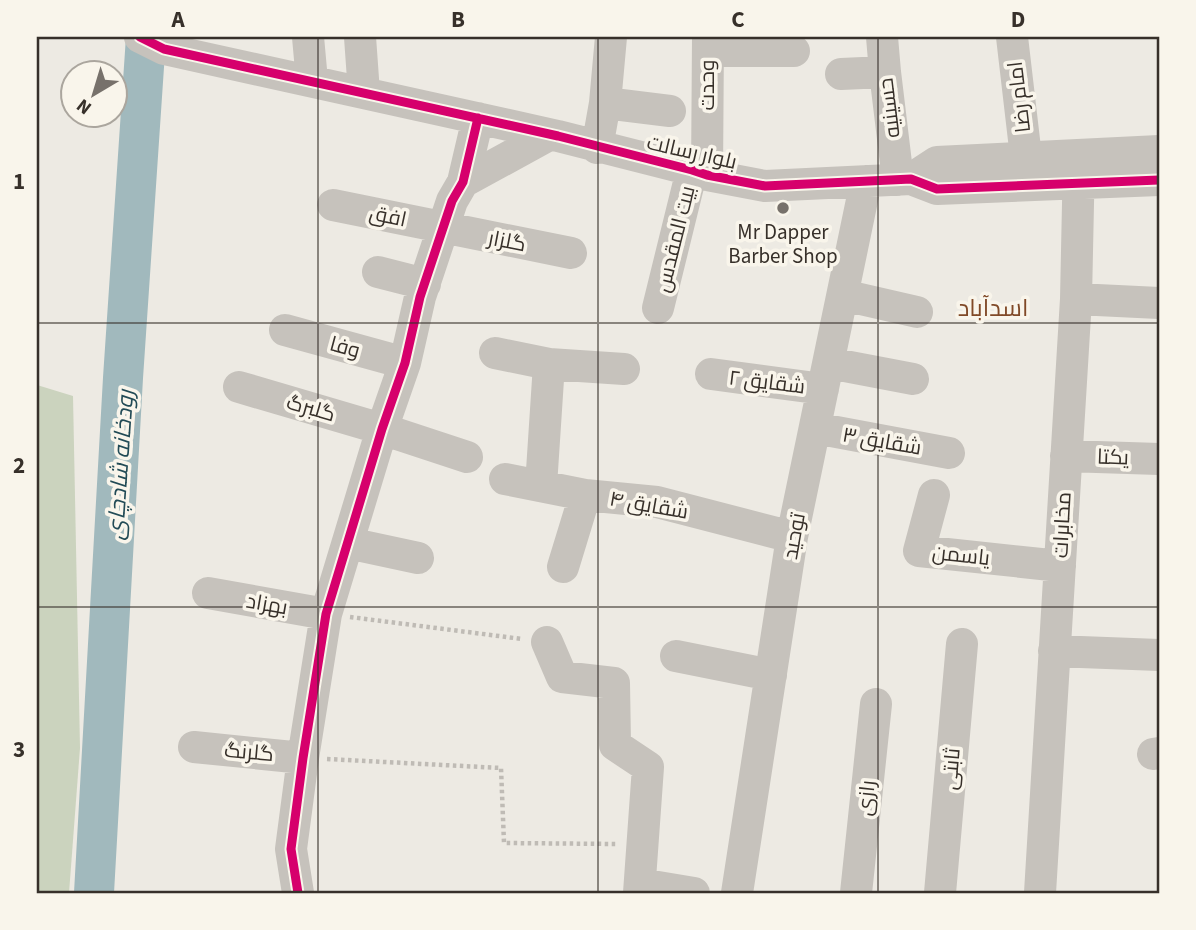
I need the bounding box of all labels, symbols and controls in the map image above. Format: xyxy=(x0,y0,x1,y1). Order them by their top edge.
text: A xyxy=(170,3,185,36)
text: B xyxy=(451,3,465,36)
text: C xyxy=(731,3,745,36)
text: D xyxy=(1011,3,1025,36)
north arrow xyxy=(60,60,130,130)
street label: وحدت xyxy=(692,60,722,110)
street label: امام رضا xyxy=(1000,60,1038,134)
street label: حسینیه xyxy=(870,76,908,140)
text: N xyxy=(71,92,98,121)
street label: بلوار رسالت xyxy=(644,127,740,177)
text: 1 xyxy=(13,165,25,198)
street label: بیت المقدس xyxy=(647,183,703,295)
street label: افق xyxy=(367,197,409,235)
marker: Mr Dapper Barber Shop xyxy=(775,200,791,216)
place label: Mr Dapper Barber Shop xyxy=(728,217,838,271)
street label: گلزار xyxy=(484,222,529,259)
district label: اسدآباد xyxy=(958,291,1028,326)
street label: وفا xyxy=(326,329,364,365)
street label: شقایق ۲ xyxy=(727,362,807,402)
water label: رودخانه شادچای xyxy=(99,387,142,541)
street label: گلبرگ xyxy=(283,387,339,429)
street label: شقایق ۳ xyxy=(840,419,924,463)
street label: یکتا xyxy=(1097,441,1130,473)
text: 2 xyxy=(13,449,25,482)
street label: شقایق ۴ xyxy=(607,483,691,527)
street label: مخابرات xyxy=(1045,491,1079,559)
street label: توحید xyxy=(775,510,813,562)
street label: یاسمن xyxy=(931,537,992,573)
street label: بهزاد xyxy=(244,586,290,622)
text: 3 xyxy=(13,733,25,766)
street label: گلرنگ xyxy=(223,735,275,769)
street label: ثابتی xyxy=(934,746,968,791)
street label: رازی xyxy=(849,779,883,817)

